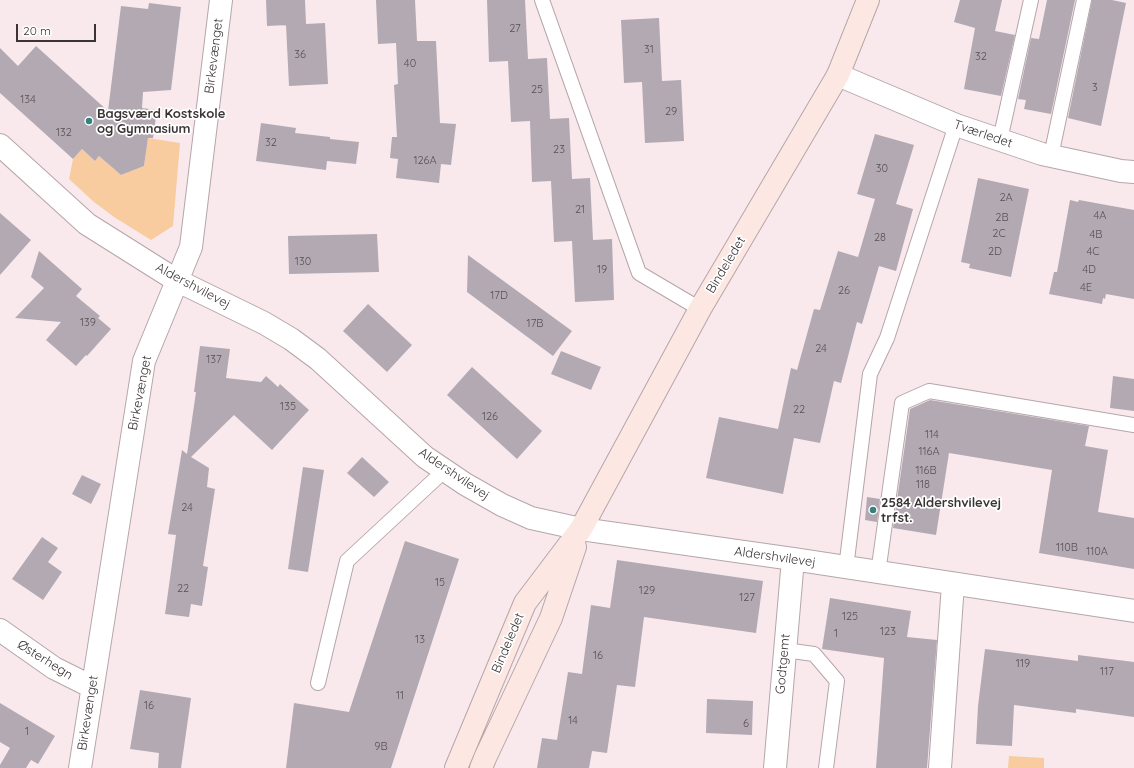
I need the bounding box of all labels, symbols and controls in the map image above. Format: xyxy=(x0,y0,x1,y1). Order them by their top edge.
scale bar xyxy=(18,16,98,42)
street label: Birkevænget xyxy=(202,17,226,95)
house number: 27 xyxy=(509,22,521,36)
text: 20 m xyxy=(23,23,51,38)
house number: 31 xyxy=(644,43,654,57)
house number: 36 xyxy=(294,48,306,62)
house number: 32 xyxy=(975,50,987,64)
house number: 40 xyxy=(404,57,416,71)
house number: 3 xyxy=(1092,81,1098,95)
house number: 25 xyxy=(531,83,543,97)
house number: 134 xyxy=(20,93,36,107)
house number: 29 xyxy=(665,105,677,119)
place label: Bagsværd Kostskole og Gymnasium xyxy=(97,106,225,137)
marker: Bagsværd Kostskole og Gymnasium xyxy=(84,116,94,126)
street label: Tværledet xyxy=(952,117,1014,151)
house number: 132 xyxy=(56,126,72,140)
house number: 32 xyxy=(265,136,277,150)
house number: 23 xyxy=(553,143,565,157)
house number: 126A xyxy=(413,154,437,168)
house number: 30 xyxy=(876,162,888,176)
house number: 2A xyxy=(999,191,1013,205)
house number: 21 xyxy=(575,203,585,217)
house number: 4A xyxy=(1094,209,1106,223)
house number: 2B xyxy=(995,211,1009,225)
house number: 2C xyxy=(992,227,1006,241)
house number: 4B xyxy=(1090,228,1102,242)
house number: 28 xyxy=(874,231,886,245)
street label: Bindeledet xyxy=(703,234,749,296)
house number: 2D xyxy=(988,245,1002,259)
house number: 4C xyxy=(1087,245,1099,259)
house number: 130 xyxy=(295,255,311,269)
street label: Aldershvilevej xyxy=(153,260,233,312)
house number: 19 xyxy=(597,263,607,277)
house number: 4D xyxy=(1082,263,1096,277)
house number: 4E xyxy=(1080,281,1092,295)
house number: 26 xyxy=(838,284,850,298)
house number: 17D xyxy=(490,289,508,303)
house number: 139 xyxy=(80,316,96,330)
house number: 17B xyxy=(527,317,543,331)
house number: 24 xyxy=(815,342,827,356)
house number: 137 xyxy=(206,353,222,367)
street label: Birkevænget xyxy=(125,354,155,432)
house number: 135 xyxy=(280,400,296,414)
house number: 22 xyxy=(793,403,805,417)
house number: 126 xyxy=(482,410,498,424)
house number: 114 xyxy=(925,428,939,442)
street label: Aldershvilevej xyxy=(415,445,493,503)
house number: 116A xyxy=(918,445,940,459)
house number: 116B xyxy=(915,464,937,478)
house number: 118 xyxy=(916,478,930,492)
place label: 2584 Aldershvilevej trfst. xyxy=(881,495,1001,526)
house number: 24 xyxy=(181,501,193,515)
marker: 2584 Aldershvilevej trfst. xyxy=(868,505,878,515)
house number: 110B xyxy=(1056,541,1078,555)
street label: Aldershvilevej xyxy=(733,544,817,570)
house number: 110A xyxy=(1086,545,1108,559)
house number: 15 xyxy=(435,576,445,590)
house number: 22 xyxy=(177,582,189,596)
house number: 129 xyxy=(639,584,655,598)
house number: 127 xyxy=(739,591,755,605)
house number: 125 xyxy=(842,610,858,624)
street label: Bindeledet xyxy=(488,611,528,675)
house number: 123 xyxy=(880,625,896,639)
house number: 1 xyxy=(834,627,838,641)
house number: 13 xyxy=(415,633,425,647)
street label: Godtgemt xyxy=(773,633,793,695)
street label: Østerhegn xyxy=(14,637,76,683)
house number: 16 xyxy=(593,649,603,663)
house number: 119 xyxy=(1016,657,1030,671)
house number: 117 xyxy=(1100,665,1114,679)
street label: Birkevænget xyxy=(74,674,102,752)
house number: 11 xyxy=(396,689,404,703)
house number: 16 xyxy=(144,699,154,713)
house number: 14 xyxy=(568,714,578,728)
house number: 6 xyxy=(743,717,749,731)
house number: 1 xyxy=(25,725,29,739)
house number: 9B xyxy=(374,740,388,754)

